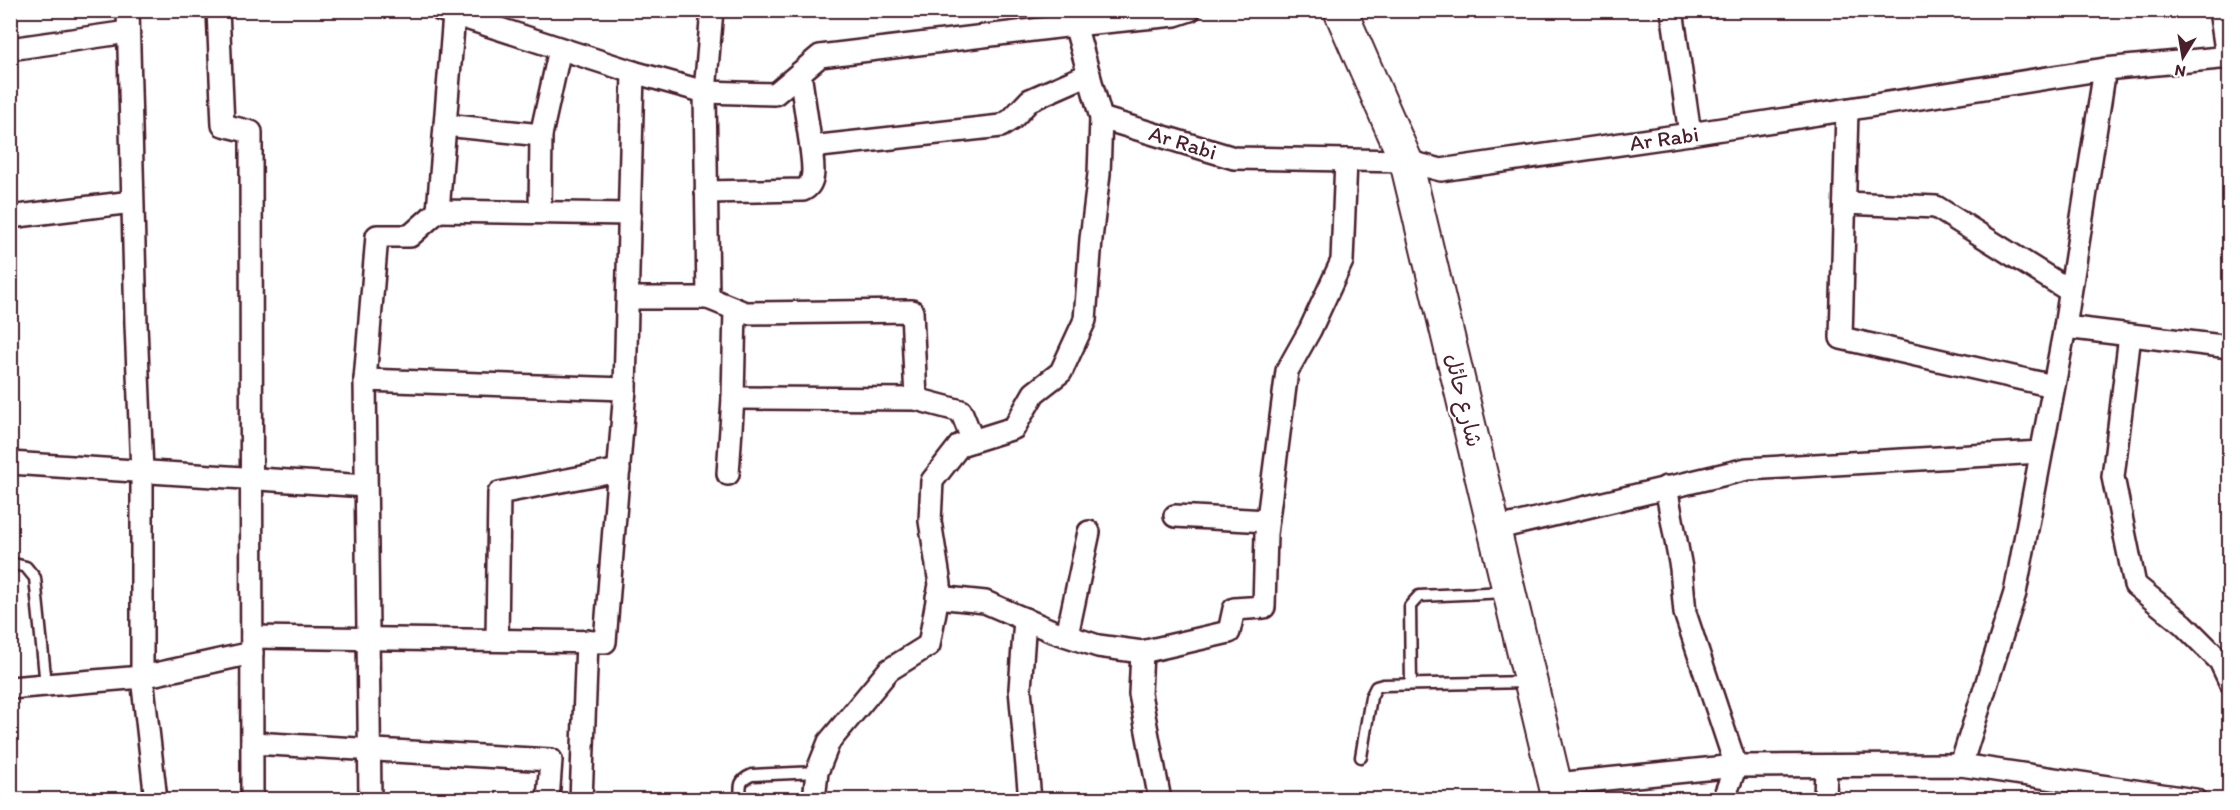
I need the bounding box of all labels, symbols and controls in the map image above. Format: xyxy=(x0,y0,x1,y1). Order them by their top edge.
north arrow xyxy=(2153,27,2213,87)
text: N xyxy=(2173,61,2187,82)
street label: Ar Rabi xyxy=(1146,119,1220,166)
street label: Ar Rabi xyxy=(1628,120,1700,157)
street label: شارع حائل xyxy=(1437,351,1488,450)

